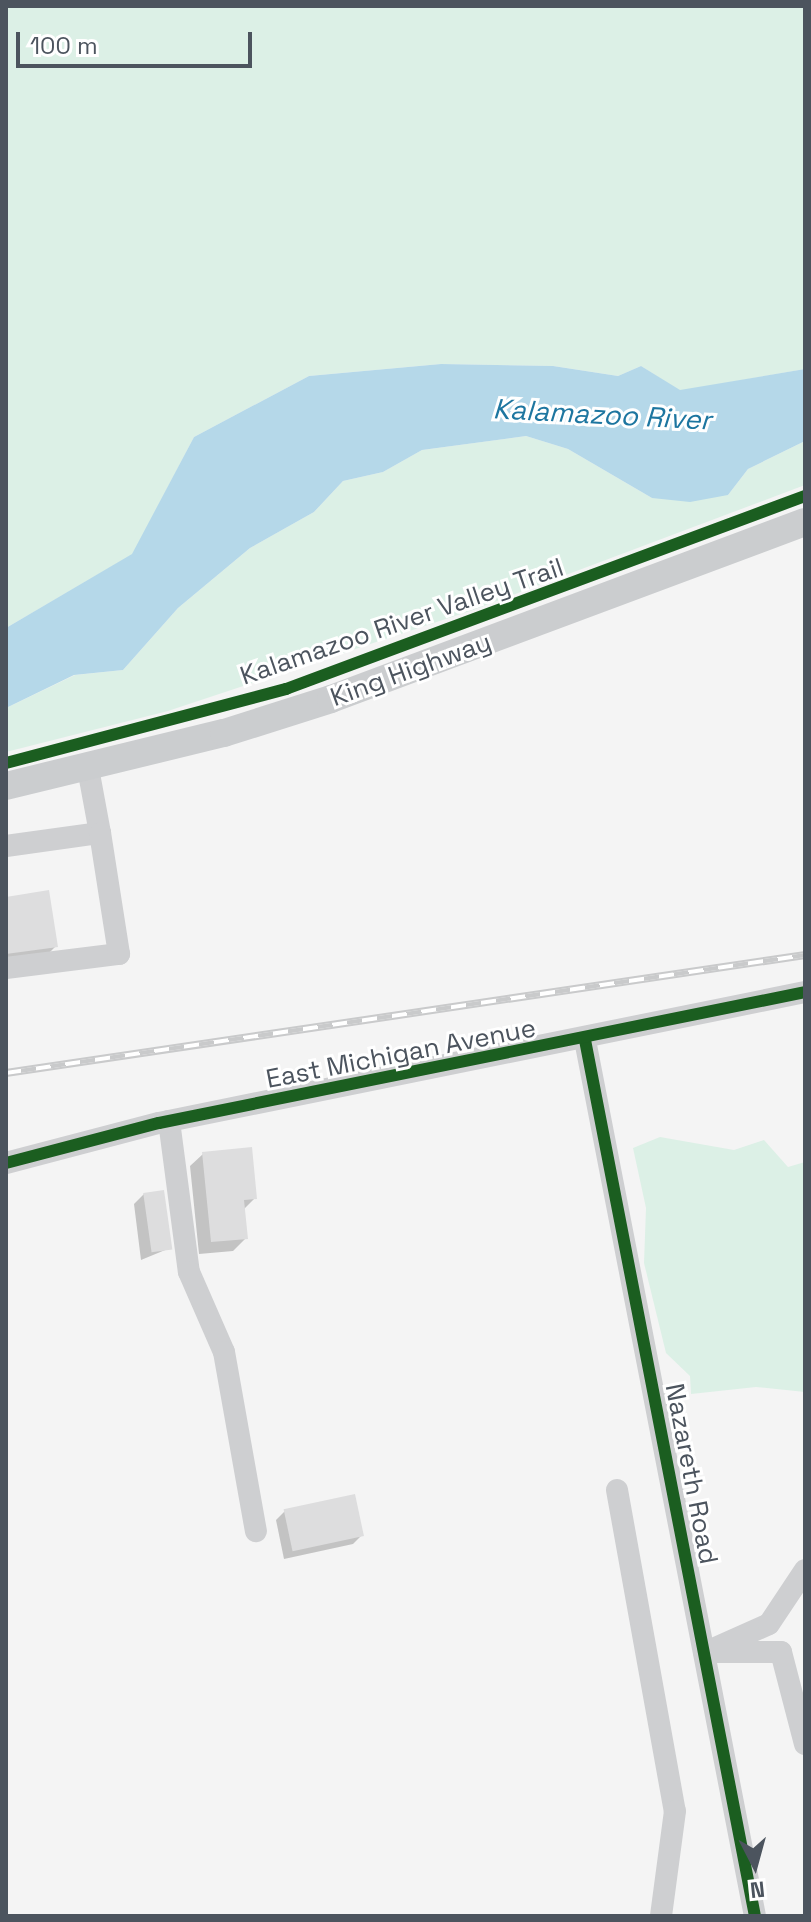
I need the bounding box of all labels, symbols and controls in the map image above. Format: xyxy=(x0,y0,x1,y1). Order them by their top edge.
scale bar xyxy=(20,16,256,66)
text: 100 m xyxy=(30,30,98,61)
water label: Kalamazoo River xyxy=(492,392,712,436)
street label: Kalamazoo River Valley Trail xyxy=(236,552,568,692)
street label: King Highway xyxy=(326,627,496,713)
street label: East Michigan Avenue xyxy=(263,1013,539,1095)
street label: Nazareth Road xyxy=(658,1381,724,1567)
north arrow xyxy=(715,1826,795,1906)
text: N xyxy=(749,1875,766,1905)

